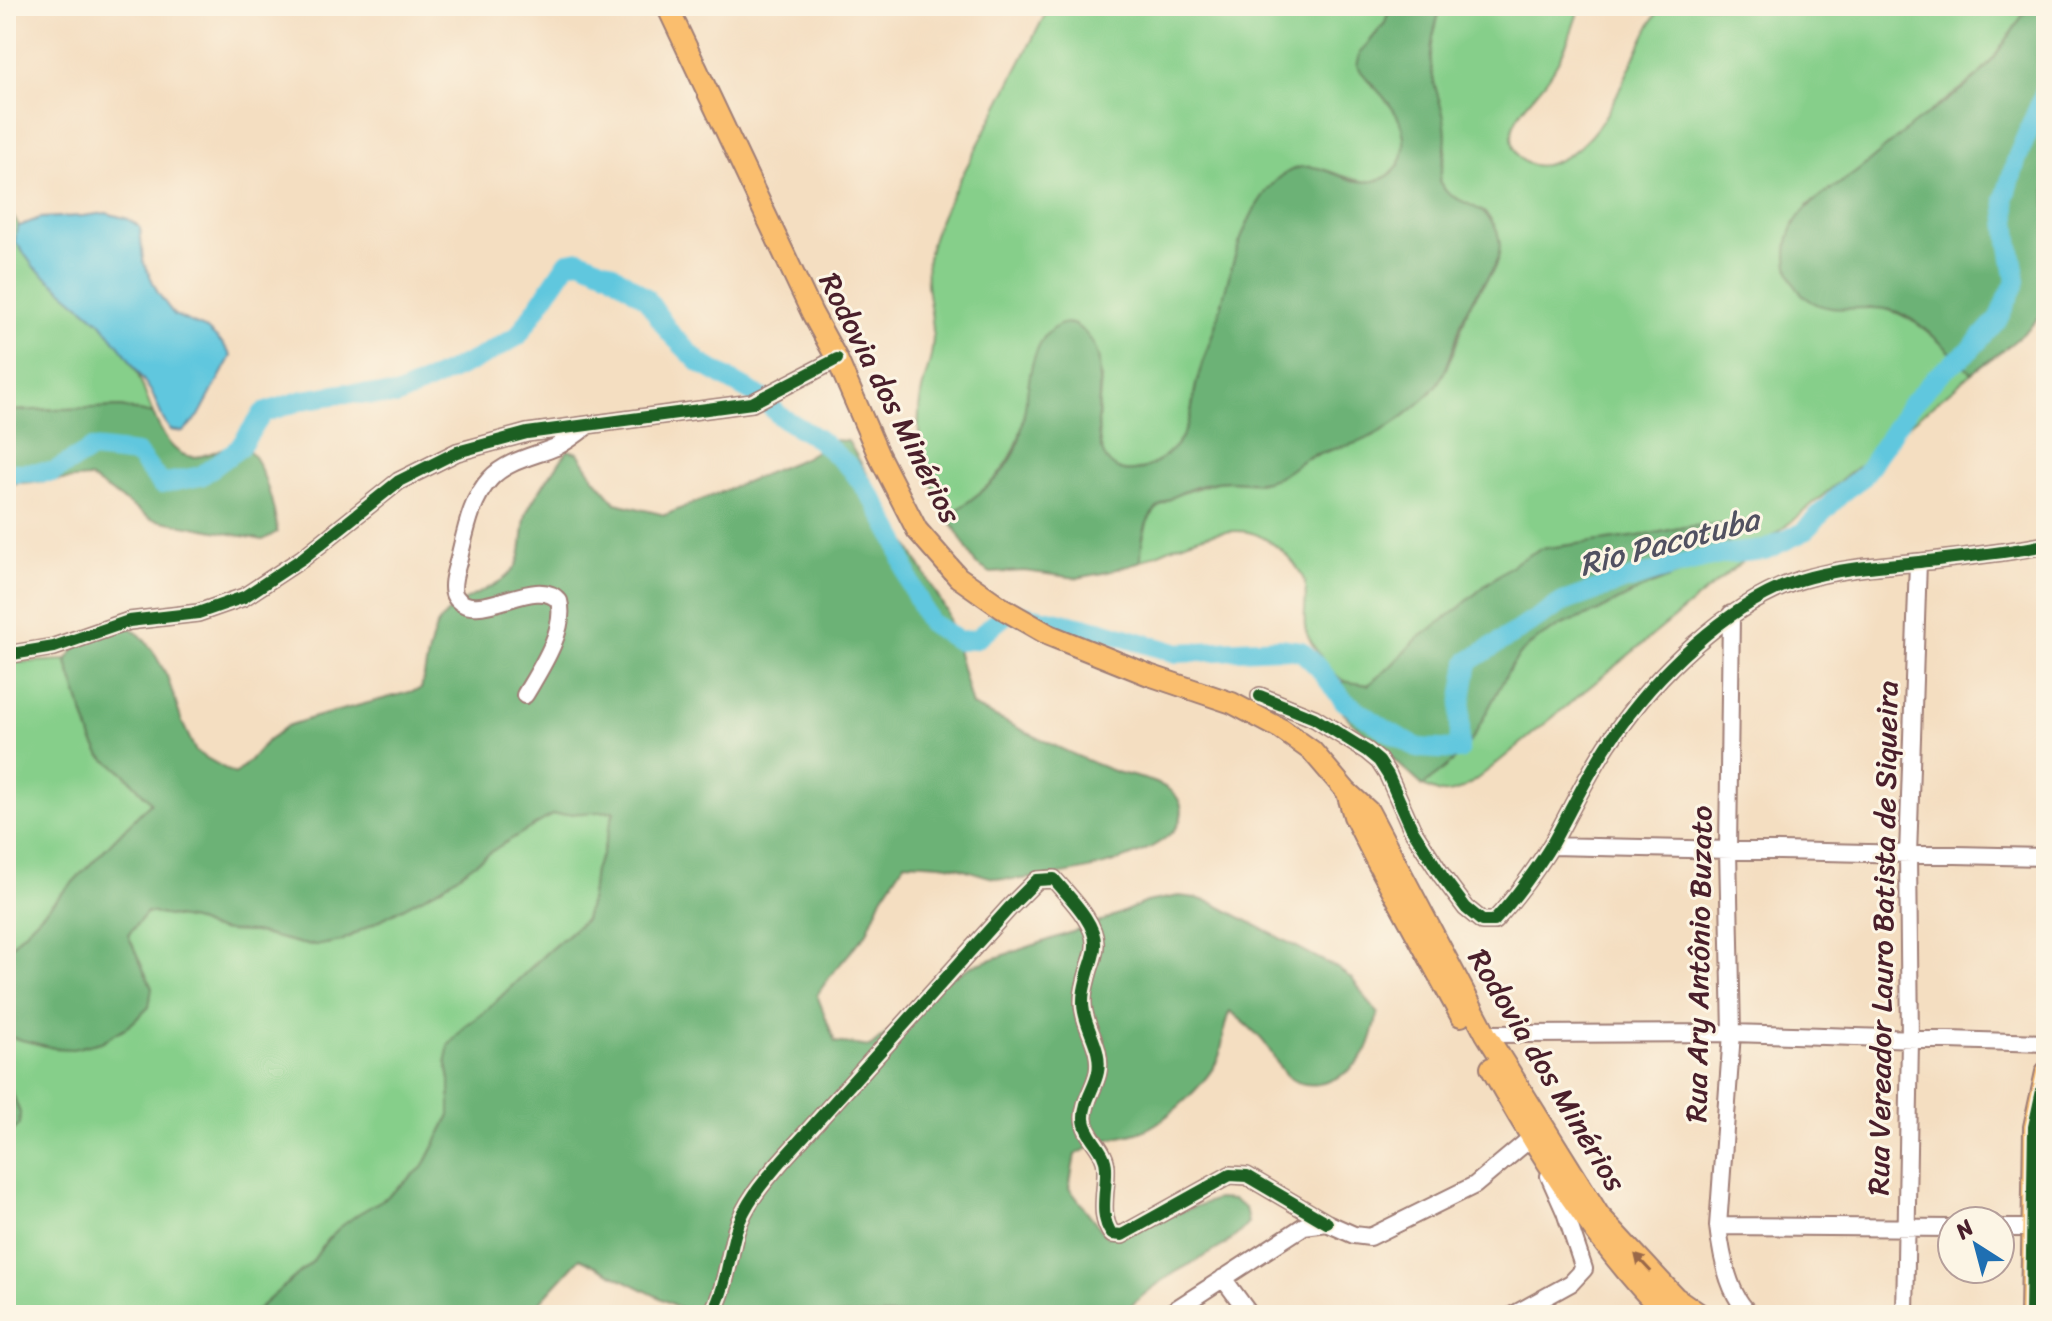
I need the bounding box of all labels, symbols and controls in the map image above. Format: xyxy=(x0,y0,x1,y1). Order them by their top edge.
street label: Rodovia dos Minérios xyxy=(803,263,977,533)
water label: Rio Pacotuba xyxy=(1573,490,1768,593)
street label: Rua Vereador Lauro Batista de Siqueira xyxy=(1852,680,1914,1196)
street label: Rua Ary Antônio Buzato xyxy=(1669,805,1729,1123)
street label: Rodovia dos Minérios xyxy=(1453,938,1641,1202)
north arrow xyxy=(1936,1205,2016,1285)
text: N xyxy=(1946,1209,1983,1250)
one-way arrow xyxy=(1635,1253,1653,1272)

